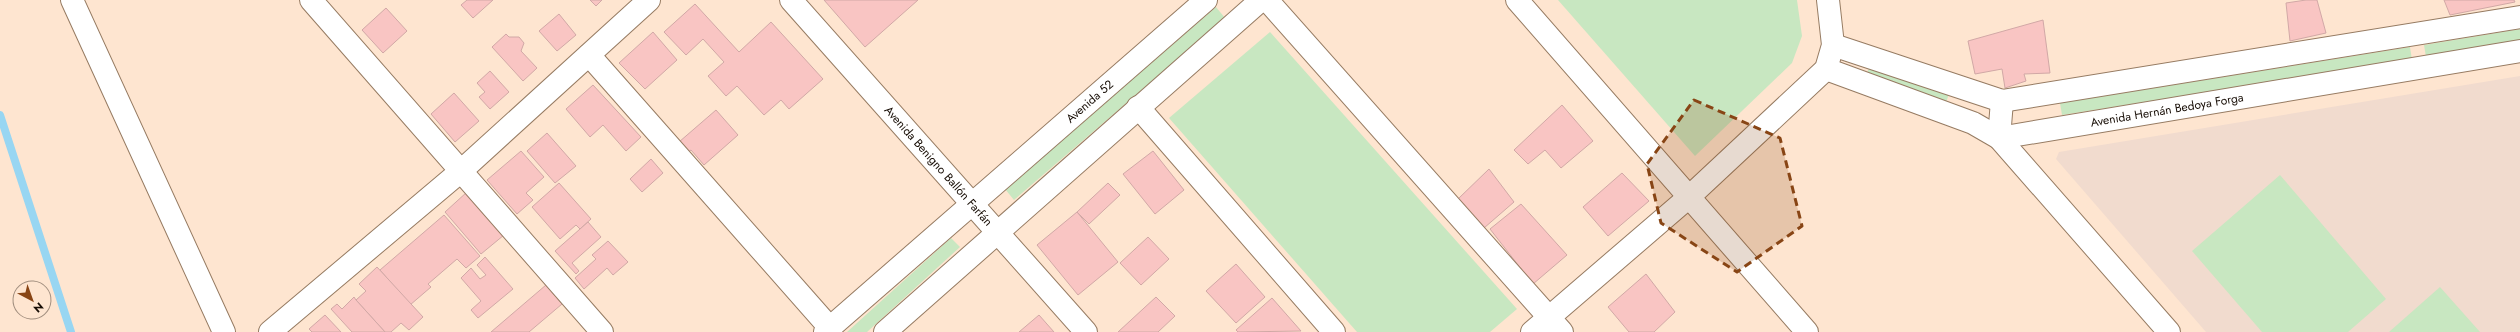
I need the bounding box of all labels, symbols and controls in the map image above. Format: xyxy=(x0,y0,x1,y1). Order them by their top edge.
street label: Avenida 52 xyxy=(1062,75,1117,127)
street label: Avenida Hernán Bedoya Forga xyxy=(2089,88,2245,132)
street label: Avenida Benigno Ballón Farfán xyxy=(880,102,997,230)
north arrow xyxy=(12,280,52,320)
text: N xyxy=(30,299,47,316)

